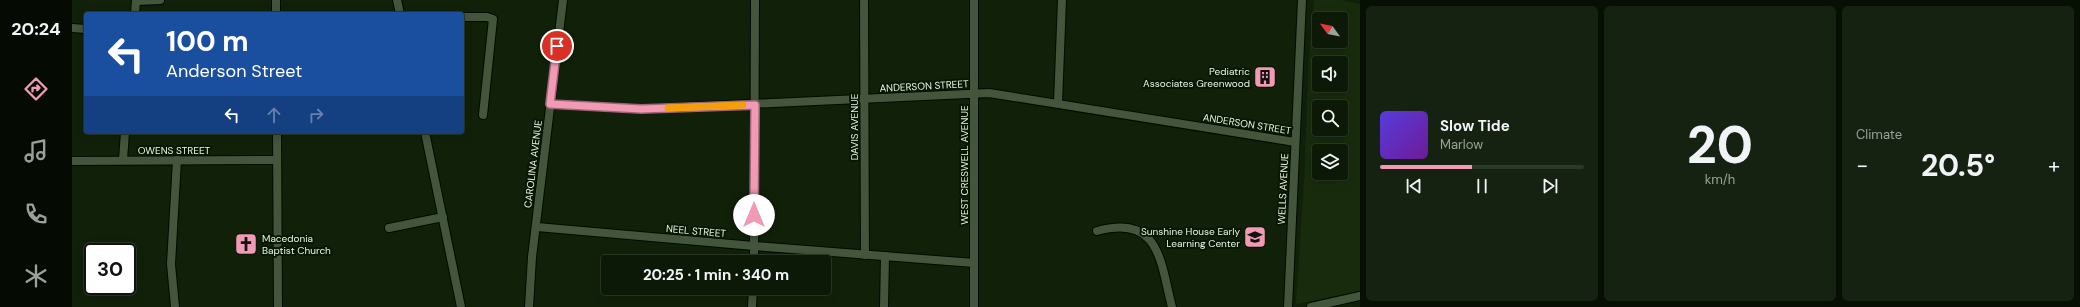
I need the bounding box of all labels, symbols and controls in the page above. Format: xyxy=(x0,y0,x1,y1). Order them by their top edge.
north arrow xyxy=(1312,12,1348,48)
map controls xyxy=(1312,12,1348,180)
text: 20:24 xyxy=(11,17,61,41)
text: 100 m xyxy=(166,23,249,60)
icon: left xyxy=(100,28,152,80)
pin xyxy=(540,29,574,63)
icon: arrive xyxy=(546,35,568,57)
button: sound xyxy=(1312,56,1348,92)
text: Anderson Street xyxy=(166,59,302,83)
building icon: Pediatric Associates Greenwood xyxy=(1252,64,1278,90)
place label: Pediatric Associates Greenwood xyxy=(1143,65,1250,90)
icon: directions xyxy=(22,75,50,103)
street label: ANDERSON STREET xyxy=(879,77,969,95)
street label: DAVIS AVENUE xyxy=(848,93,861,160)
button: search xyxy=(1312,100,1348,136)
icon: left xyxy=(221,104,243,126)
icon: ahead xyxy=(263,104,285,126)
icon: right xyxy=(305,104,327,126)
street label: WEST CRESWELL AVENUE xyxy=(958,105,971,225)
street label: ANDERSON STREET xyxy=(1202,111,1292,137)
text: 20 xyxy=(1687,111,1753,179)
text: Slow Tide xyxy=(1440,116,1510,136)
street label: CAROLINA AVENUE xyxy=(521,119,545,209)
text: Climate xyxy=(1856,126,1902,143)
text: Marlow xyxy=(1440,136,1483,153)
icon: music xyxy=(22,137,50,165)
street label: OWENS STREET xyxy=(138,144,211,157)
button: layers xyxy=(1312,144,1348,180)
text: 20.5° xyxy=(1921,146,1995,185)
text: − xyxy=(1856,151,1868,180)
text: + xyxy=(2048,151,2060,180)
street label: WELLS AVENUE xyxy=(1275,153,1291,225)
text: km/h xyxy=(1705,171,1735,188)
icon: previous xyxy=(1403,175,1425,197)
icon: pause xyxy=(1471,175,1493,197)
icon: next xyxy=(1539,175,1561,197)
position arrow xyxy=(733,194,775,236)
icon: phone xyxy=(22,200,50,228)
street label: NEEL STREET xyxy=(665,222,727,240)
school or university icon: Sunshine House Early Learning Center xyxy=(1242,224,1268,250)
place label: Sunshine House Early Learning Center xyxy=(1141,225,1240,250)
church icon: Macedonia Baptist Church xyxy=(233,231,259,257)
place label: Macedonia Baptist Church xyxy=(262,232,331,257)
speed limit sign: 30 xyxy=(84,243,136,295)
icon: climate xyxy=(22,262,50,290)
text: 20:25 · 1 min · 340 m xyxy=(643,265,789,285)

